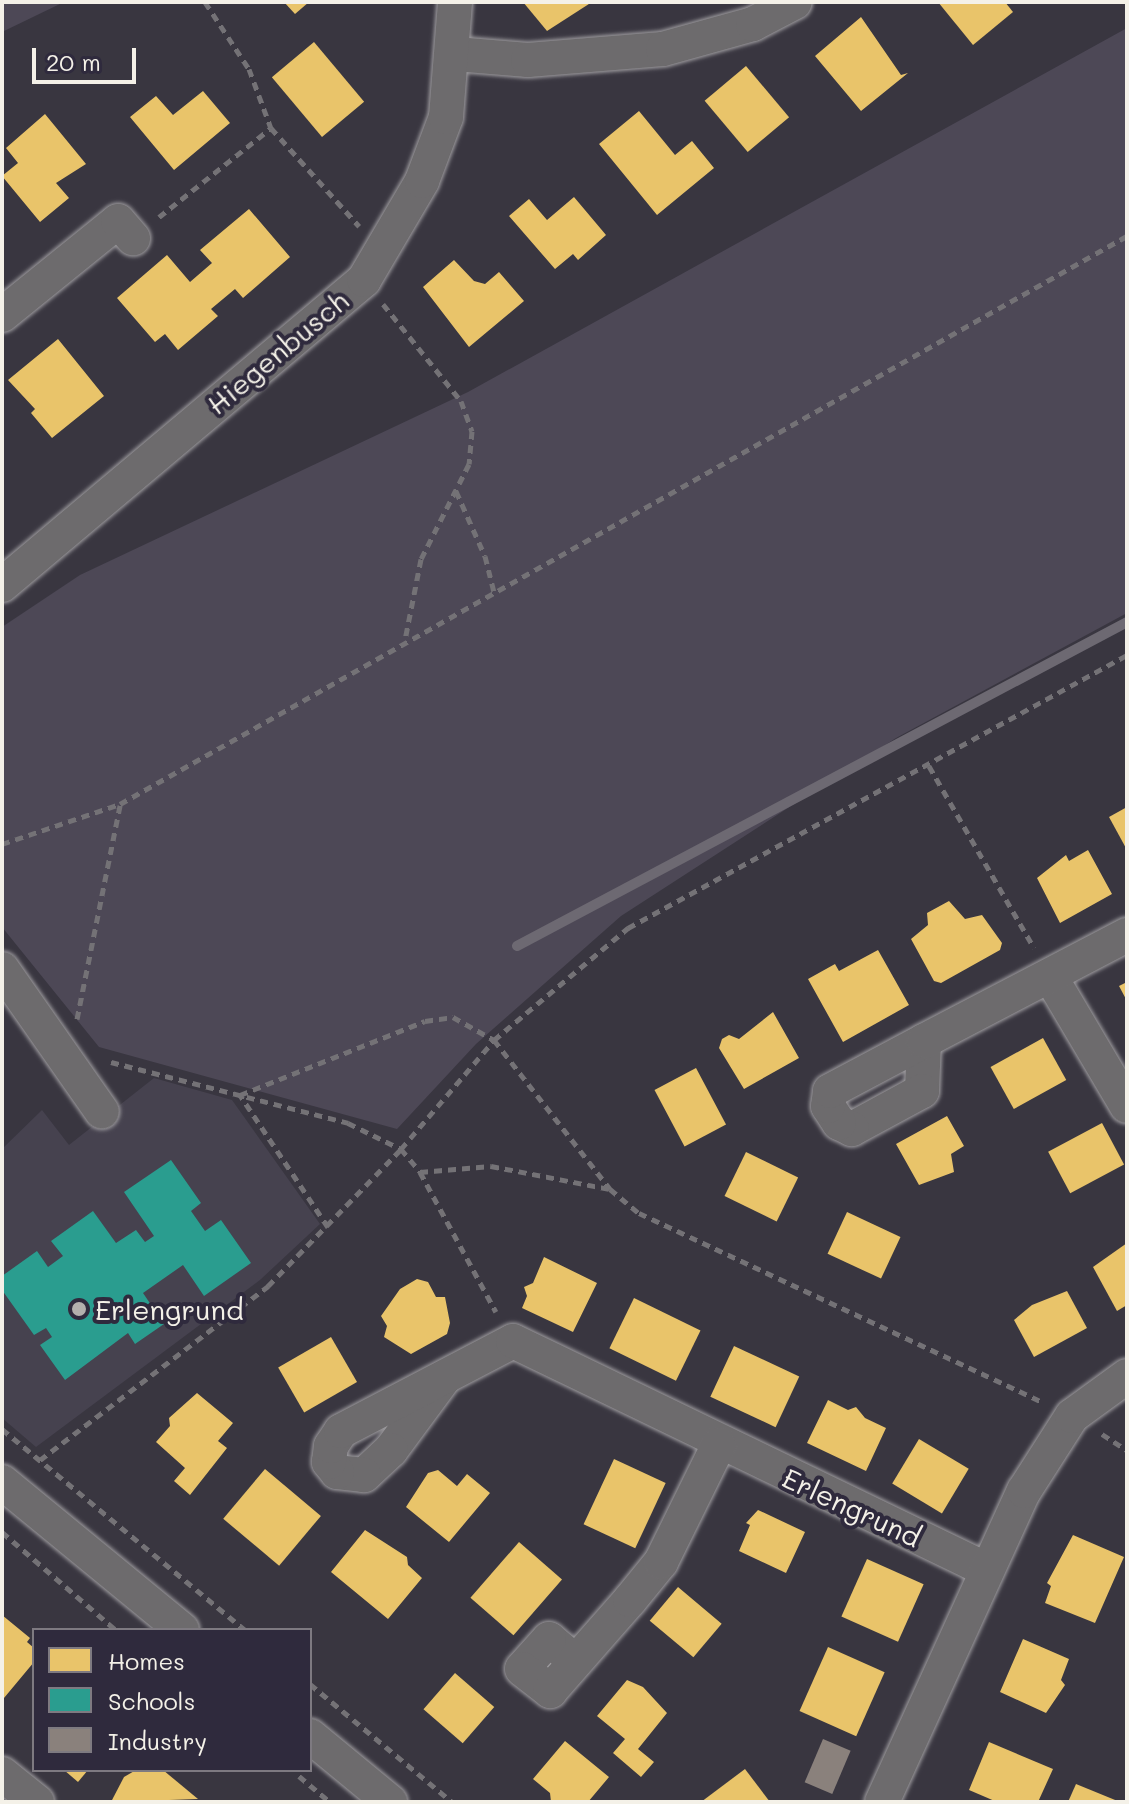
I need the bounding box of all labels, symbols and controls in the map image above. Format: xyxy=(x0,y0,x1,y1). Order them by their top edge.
scale bar xyxy=(36,32,140,82)
text: 20 m xyxy=(46,46,101,77)
street label: Hiegenbusch xyxy=(200,283,354,421)
place label: Erlengrund xyxy=(95,1292,244,1326)
marker: Erlengrund xyxy=(70,1300,88,1318)
street label: Erlengrund xyxy=(777,1460,927,1554)
legend xyxy=(32,1628,312,1772)
text: Homes xyxy=(108,1645,185,1676)
text: Schools xyxy=(108,1685,195,1716)
text: Industry xyxy=(108,1725,207,1756)

